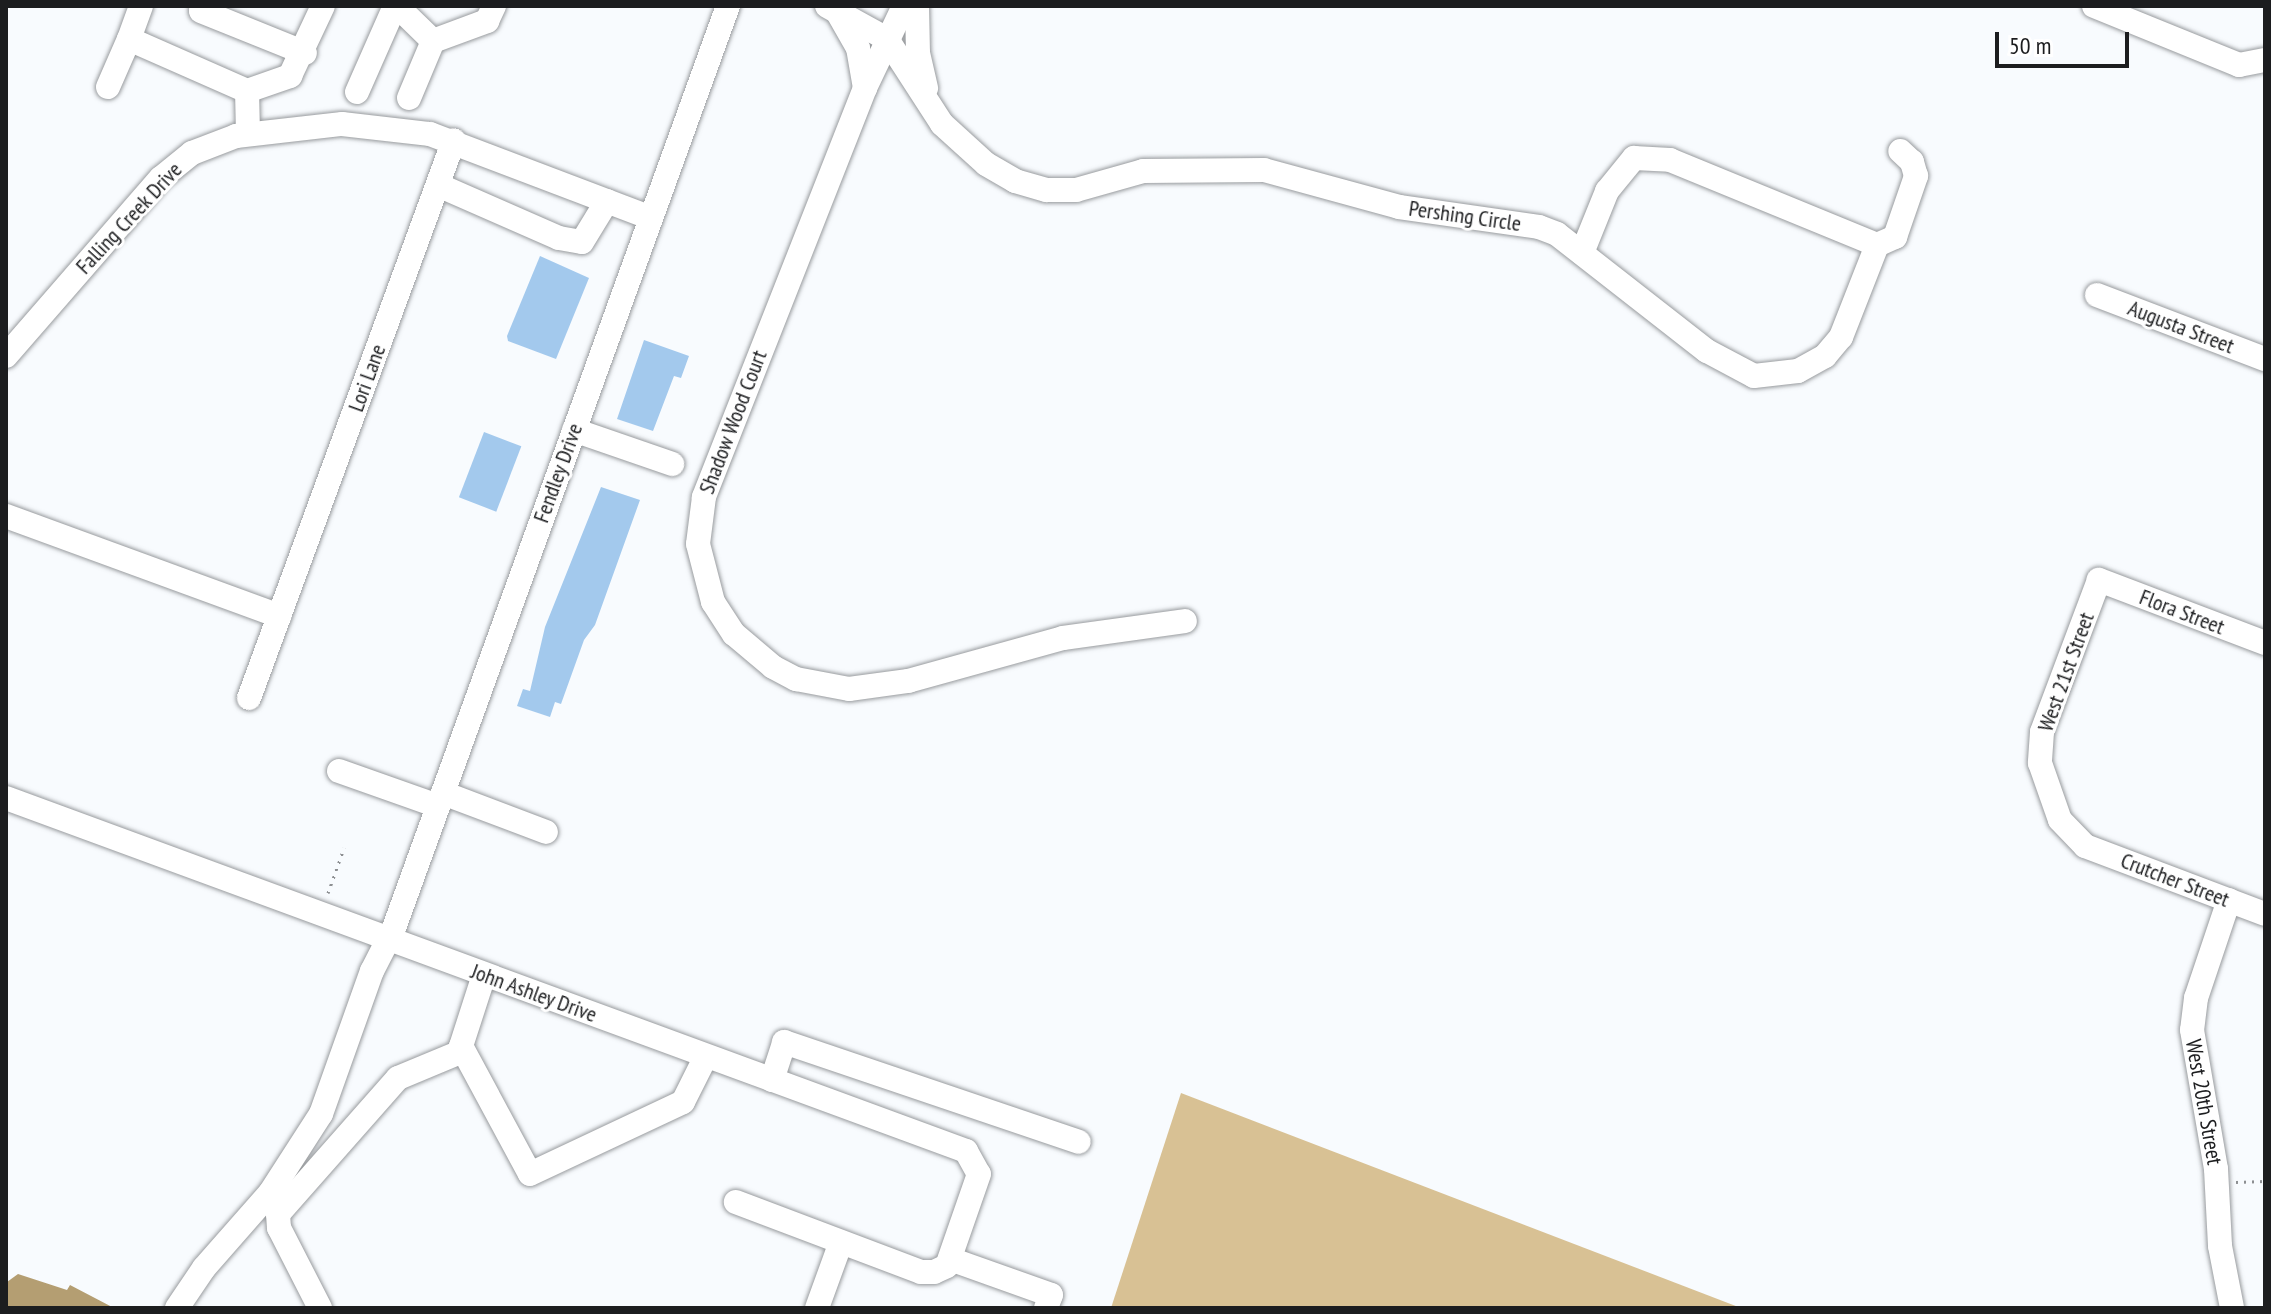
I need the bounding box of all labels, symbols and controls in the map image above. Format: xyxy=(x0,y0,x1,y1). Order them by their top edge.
scale bar xyxy=(1999,16,2133,66)
text: 50 m xyxy=(2009,30,2051,61)
street label: Falling Creek Drive xyxy=(70,156,188,280)
street label: Pershing Circle xyxy=(1407,195,1523,237)
street label: Augusta Street xyxy=(2124,295,2238,359)
street label: Lori Lane xyxy=(343,341,391,415)
street label: Shadow Wood Court xyxy=(693,346,773,498)
street label: Fendley Drive xyxy=(528,420,588,526)
street label: Flora Street xyxy=(2136,584,2228,640)
street label: West 21st Street xyxy=(2032,609,2100,735)
street label: Crutcher Street xyxy=(2117,847,2233,913)
street label: John Ashley Drive xyxy=(467,958,601,1028)
street label: West 20th Street xyxy=(2180,1037,2228,1167)

